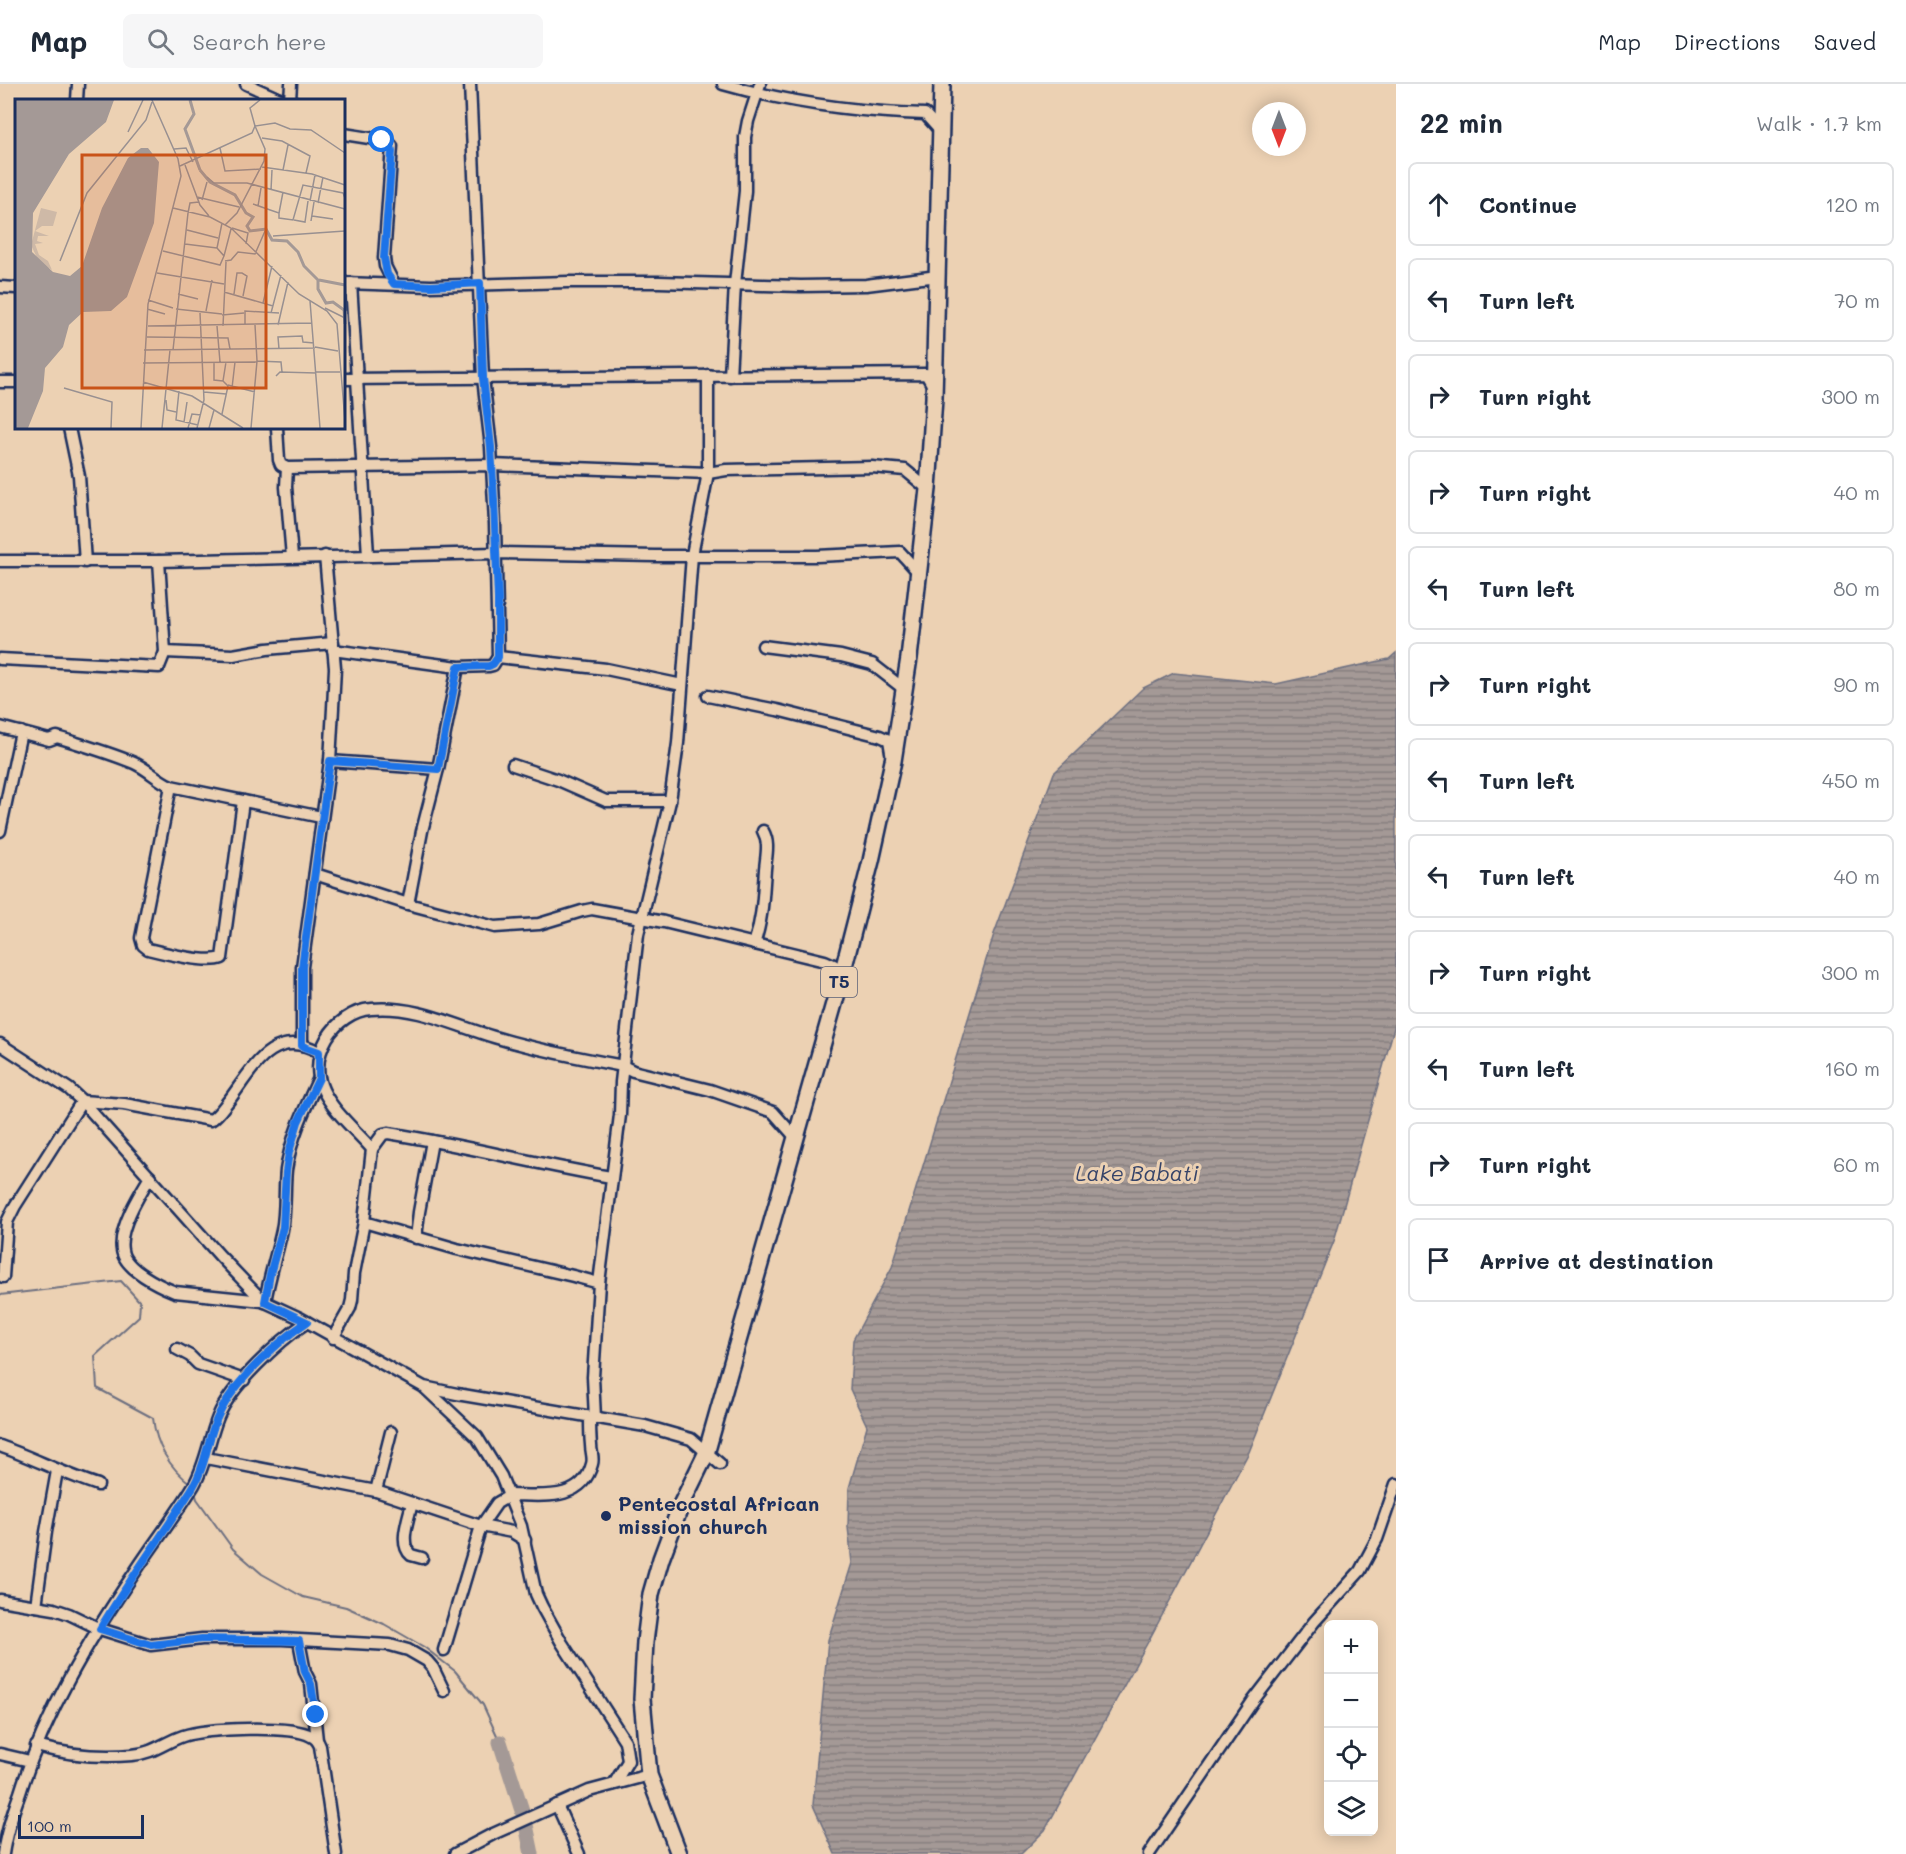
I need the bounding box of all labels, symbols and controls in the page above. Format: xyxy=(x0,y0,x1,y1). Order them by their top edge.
search box xyxy=(123,14,543,68)
text: Map xyxy=(30,23,87,59)
icon: search xyxy=(144,25,177,58)
text: Search here xyxy=(192,27,326,56)
text: Map xyxy=(1598,28,1641,55)
text: Directions xyxy=(1674,28,1781,55)
text: Saved xyxy=(1814,28,1876,55)
inset map xyxy=(15,99,345,429)
north arrow xyxy=(1252,102,1306,156)
text: 22 min xyxy=(1420,106,1503,140)
text: Walk · 1.7 km xyxy=(1756,110,1882,136)
route start xyxy=(368,126,394,152)
icon: ahead xyxy=(1422,188,1455,221)
text: Continue xyxy=(1479,190,1577,219)
text: 120 m xyxy=(1825,191,1880,217)
icon: left xyxy=(1422,284,1455,317)
text: Turn left xyxy=(1479,286,1575,315)
text: 70 m xyxy=(1834,287,1880,313)
icon: right xyxy=(1422,380,1455,413)
text: Turn right xyxy=(1479,382,1591,411)
text: 300 m xyxy=(1821,383,1880,409)
icon: right xyxy=(1422,476,1455,509)
text: Turn right xyxy=(1479,478,1591,507)
text: 40 m xyxy=(1834,479,1880,505)
icon: left xyxy=(1422,572,1455,605)
text: Turn left xyxy=(1479,574,1575,603)
text: 80 m xyxy=(1833,575,1880,601)
icon: right xyxy=(1422,668,1455,701)
text: Turn right xyxy=(1479,670,1591,699)
text: 90 m xyxy=(1834,671,1880,697)
icon: left xyxy=(1422,764,1455,797)
text: Turn left xyxy=(1479,766,1575,795)
text: 450 m xyxy=(1822,767,1880,793)
icon: left xyxy=(1422,860,1455,893)
text: Turn left xyxy=(1479,862,1575,891)
text: 40 m xyxy=(1834,863,1880,889)
icon: right xyxy=(1422,956,1455,989)
text: Turn right xyxy=(1479,958,1591,987)
text: 300 m xyxy=(1821,959,1880,985)
road number: T5 xyxy=(821,967,857,997)
icon: left xyxy=(1422,1052,1455,1085)
text: Turn left xyxy=(1479,1054,1575,1083)
text: 160 m xyxy=(1824,1055,1880,1081)
icon: right xyxy=(1422,1148,1455,1181)
text: Turn right xyxy=(1479,1150,1591,1179)
text: 60 m xyxy=(1833,1151,1880,1177)
water label: Lake Babati xyxy=(1075,1159,1199,1186)
icon: arrive xyxy=(1422,1244,1455,1277)
text: Arrive at destination xyxy=(1479,1246,1714,1275)
place label: Pentecostal African mission church xyxy=(618,1490,819,1539)
marker: Pentecostal African mission church xyxy=(599,1509,613,1523)
map controls xyxy=(1324,1620,1378,1836)
button: + xyxy=(1324,1620,1378,1674)
button: − xyxy=(1324,1674,1378,1728)
route end xyxy=(302,1701,328,1727)
button: locate xyxy=(1324,1728,1378,1782)
button: layers xyxy=(1324,1782,1378,1836)
scale bar xyxy=(18,1812,144,1840)
text: 100 m xyxy=(27,1815,72,1836)

